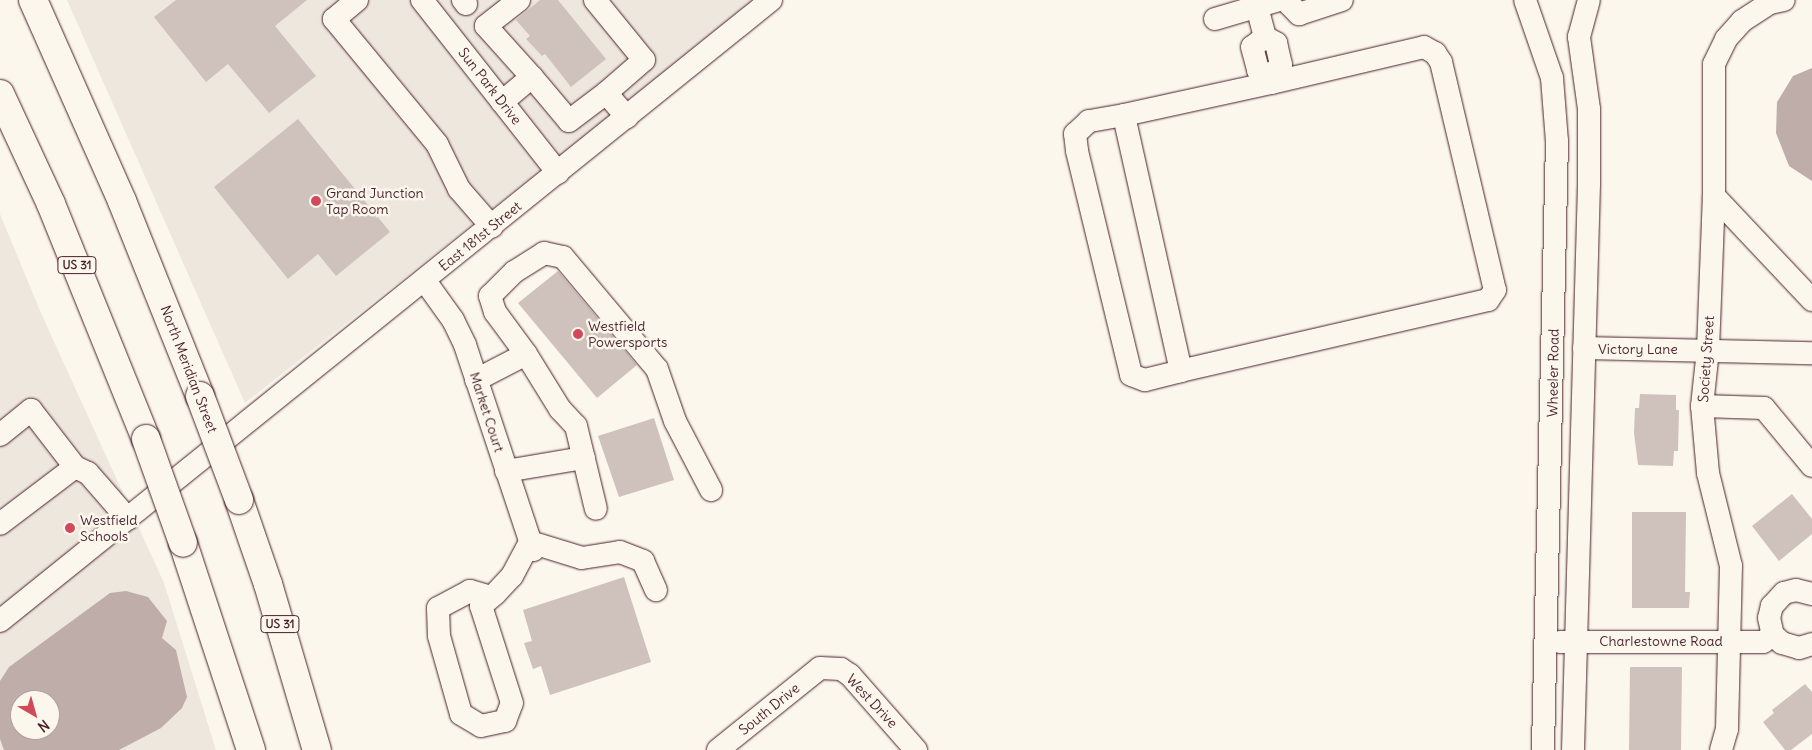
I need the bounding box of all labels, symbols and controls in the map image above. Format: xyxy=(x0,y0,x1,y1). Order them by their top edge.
street label: Sun Park Drive xyxy=(455,44,525,128)
place label: Grand Junction Tap Room xyxy=(326,185,424,218)
marker: Grand Junction Tap Room xyxy=(310,195,322,207)
street label: East 181st Street xyxy=(435,198,525,274)
road number: US 31 xyxy=(57,256,97,274)
street label: North Meridian Street xyxy=(157,303,221,435)
street label: Society Street xyxy=(1695,315,1717,403)
place label: Westfield Powersports xyxy=(588,318,667,351)
marker: Westfield Powersports xyxy=(572,328,584,340)
street label: Wheeler Road xyxy=(1544,329,1562,417)
street label: Victory Lane xyxy=(1598,341,1678,357)
street label: Market Court xyxy=(466,370,508,454)
place label: Westfield Schools xyxy=(80,512,137,544)
marker: Westfield Schools xyxy=(64,522,76,534)
road number: US 31 xyxy=(260,614,300,634)
street label: Charlestowne Road xyxy=(1599,633,1723,649)
street label: West Drive xyxy=(843,671,901,731)
street label: South Drive xyxy=(735,679,803,739)
north arrow xyxy=(10,690,60,740)
text: N xyxy=(34,716,53,736)

